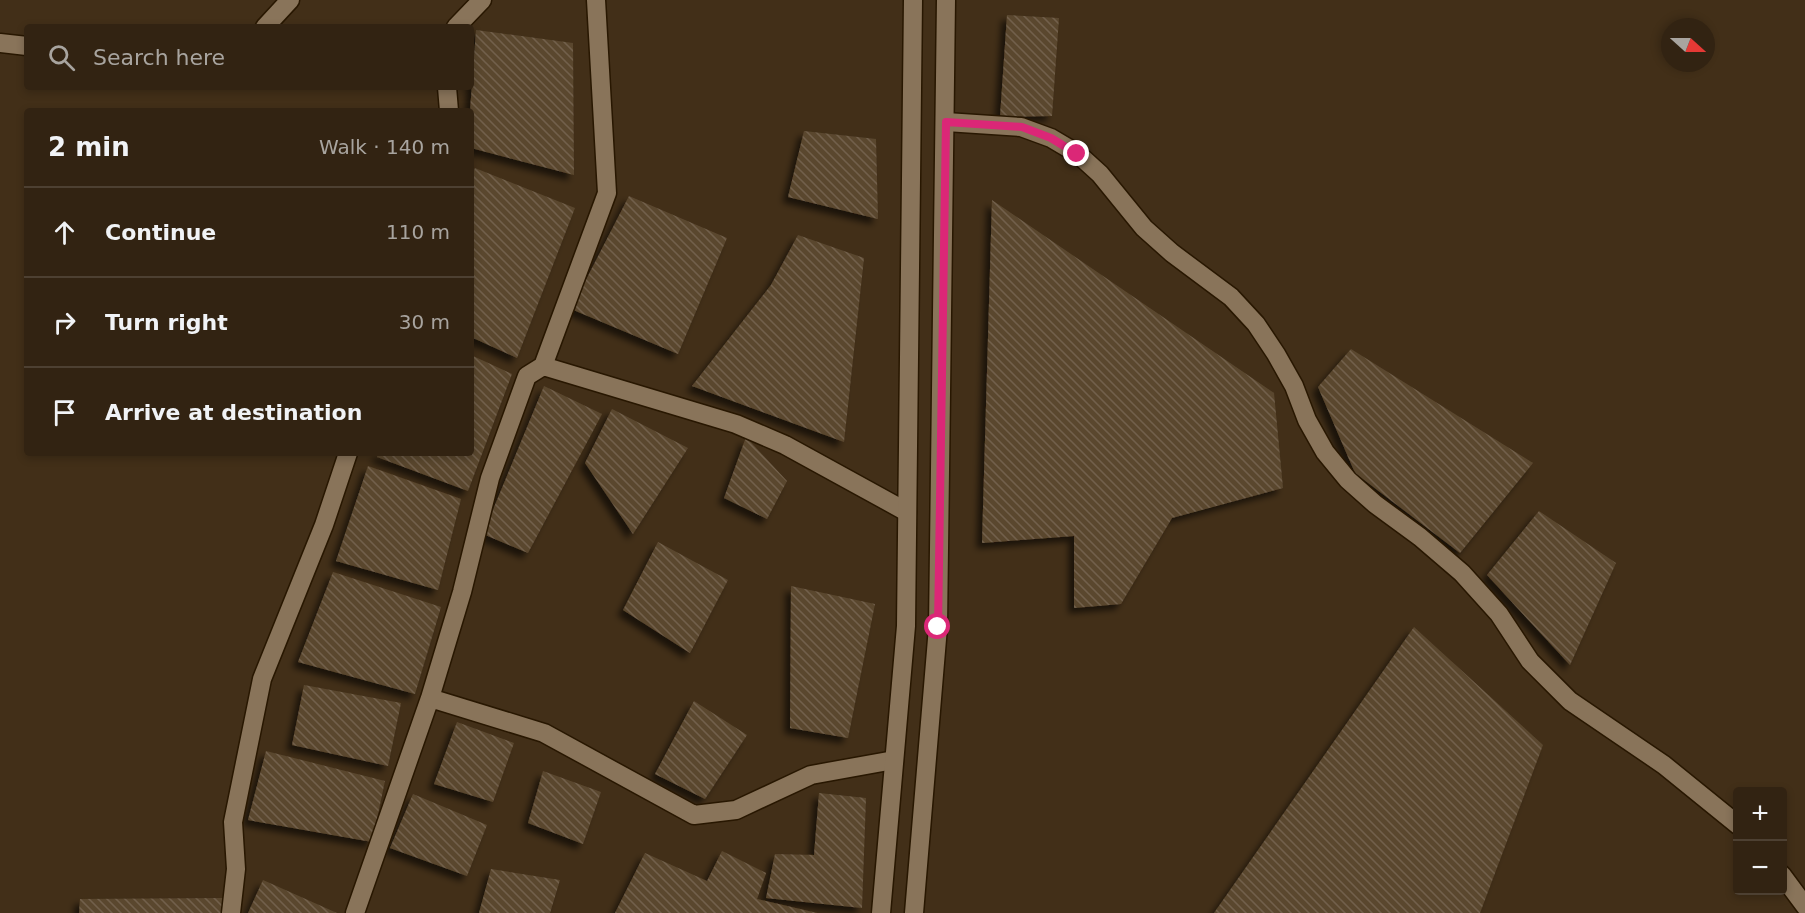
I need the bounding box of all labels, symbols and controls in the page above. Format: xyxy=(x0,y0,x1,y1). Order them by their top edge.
north arrow xyxy=(1661,18,1715,72)
search box xyxy=(24,24,474,90)
icon: search xyxy=(45,41,78,74)
text: Search here xyxy=(93,45,225,70)
text: 2 min xyxy=(48,132,130,162)
text: Walk · 140 m xyxy=(319,135,450,159)
route end xyxy=(1063,140,1089,166)
icon: ahead xyxy=(48,216,81,249)
text: Continue xyxy=(105,220,216,245)
text: 110 m xyxy=(386,220,450,244)
icon: right xyxy=(48,306,81,339)
text: Turn right xyxy=(105,310,228,335)
text: 30 m xyxy=(399,310,450,334)
icon: arrive xyxy=(48,396,81,429)
text: Arrive at destination xyxy=(105,400,362,425)
route start xyxy=(924,613,950,639)
map controls xyxy=(1733,787,1787,895)
button: + xyxy=(1733,787,1787,841)
button: − xyxy=(1733,841,1787,895)

